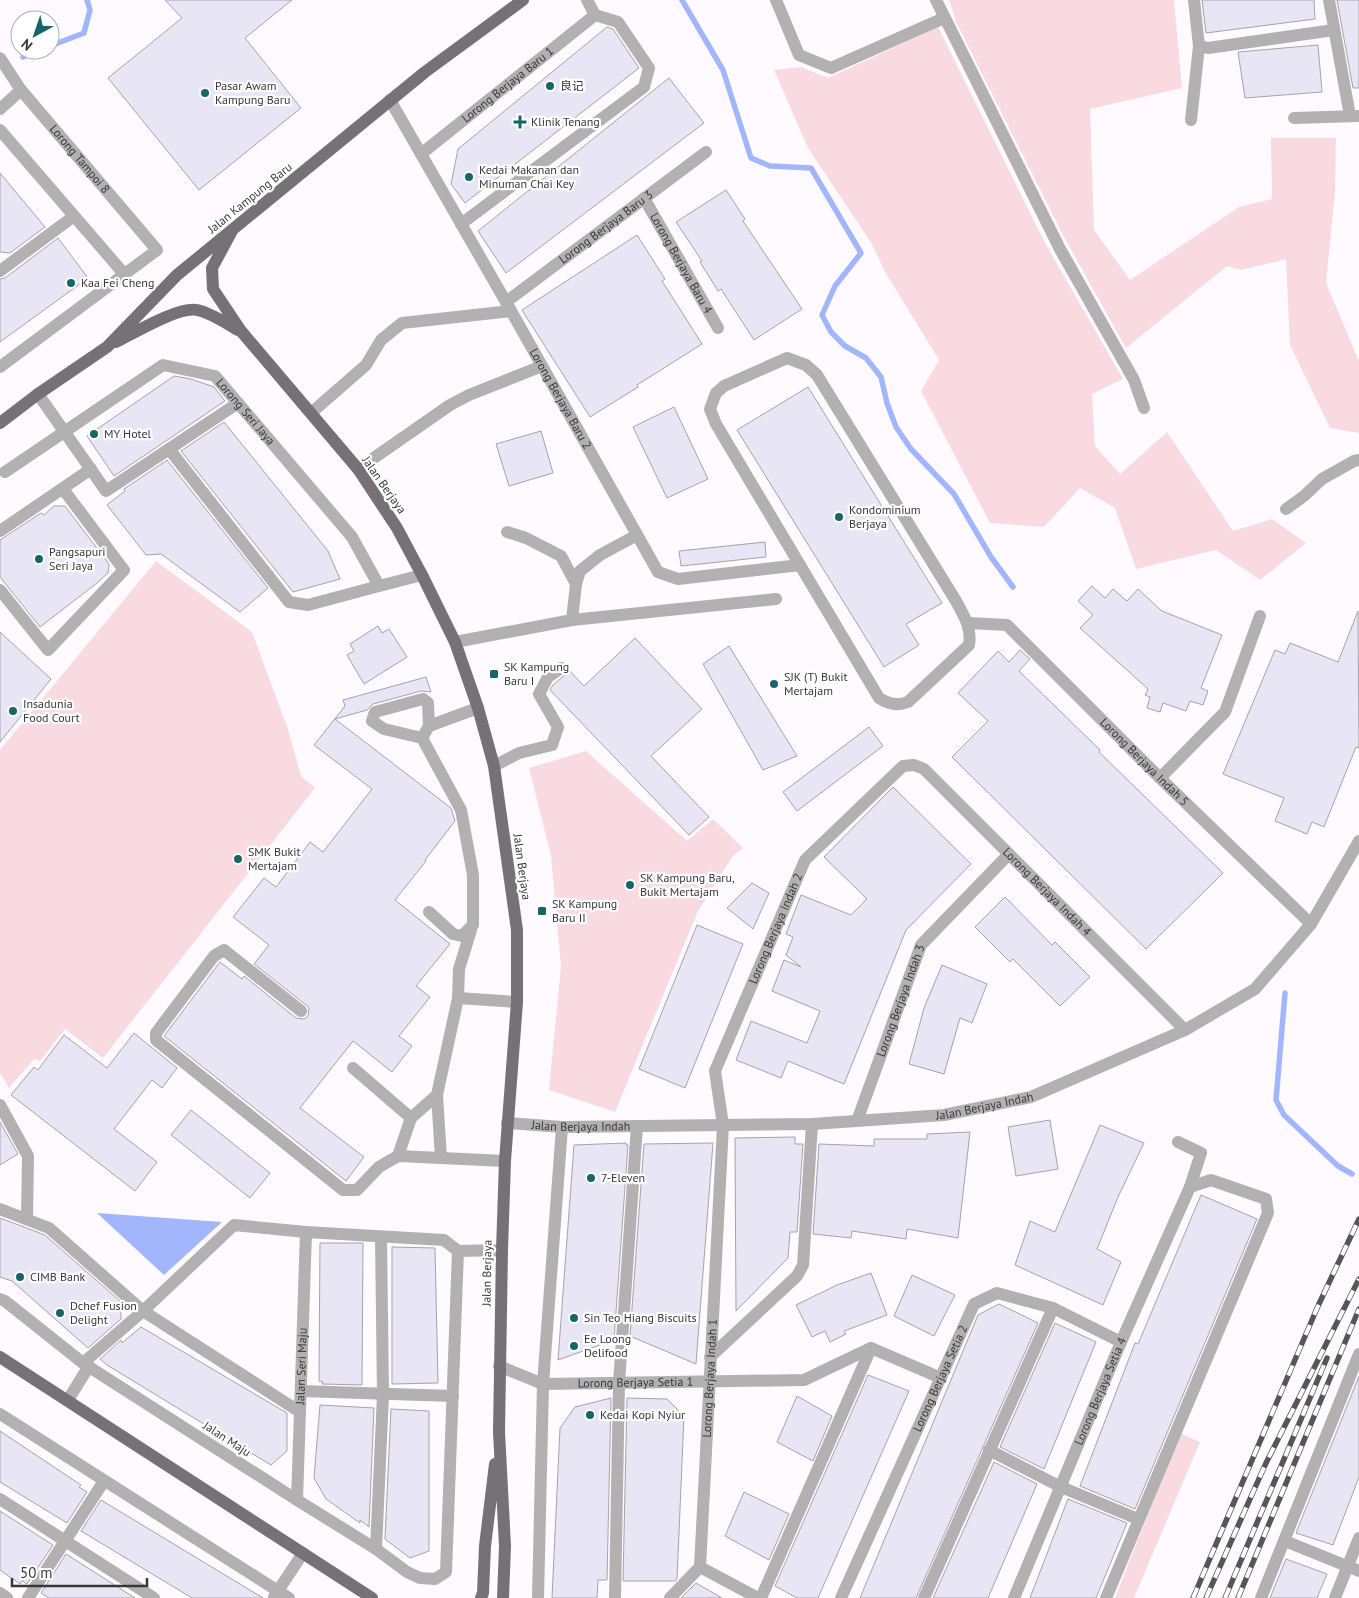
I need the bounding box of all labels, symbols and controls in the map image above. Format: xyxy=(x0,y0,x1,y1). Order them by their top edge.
north arrow xyxy=(10,10,60,60)
text: N xyxy=(17,35,36,55)
street label: Lorong Berjaya Baru 1 xyxy=(459,43,556,126)
place label: Pasar Awam Kampung Baru xyxy=(215,78,290,107)
place label: 良记 xyxy=(560,78,584,93)
marker: 良记 xyxy=(544,80,556,92)
marker: Pasar Awam Kampung Baru xyxy=(199,87,211,99)
place label: Klinik Tenang xyxy=(531,114,600,129)
marker: Klinik Tenang xyxy=(513,115,527,129)
street label: Lorong Tampoi 8 xyxy=(47,121,113,196)
street label: Jalan Kampung Baru xyxy=(204,159,295,237)
place label: Kedai Makanan dan Minuman Chai Key xyxy=(479,162,579,191)
marker: Kedai Makanan dan Minuman Chai Key xyxy=(463,171,475,183)
street label: Lorong Berjaya Baru 3 xyxy=(556,187,655,267)
street label: Lorong Berjaya Baru 4 xyxy=(647,210,716,316)
place label: Kaa Fei Cheng xyxy=(81,275,154,290)
marker: Kaa Fei Cheng xyxy=(65,277,77,289)
street label: Lorong Berjaya Baru 2 xyxy=(527,346,595,452)
street label: Lorong Seri Jaya xyxy=(213,375,278,448)
place label: MY Hotel xyxy=(104,426,152,441)
marker: MY Hotel xyxy=(88,428,100,440)
street label: Jalan Berjaya xyxy=(359,452,410,516)
place label: Kondominium Berjaya xyxy=(849,502,921,531)
marker: Kondominium Berjaya xyxy=(833,511,845,523)
place label: Pangsapuri Seri Jaya xyxy=(49,544,106,573)
marker: Pangsapuri Seri Jaya xyxy=(33,553,45,565)
place label: SK Kampung Baru I xyxy=(504,659,569,688)
marker: SK Kampung Baru I xyxy=(488,668,500,680)
place label: SJK (T) Bukit Mertajam xyxy=(784,669,847,698)
marker: SJK (T) Bukit Mertajam xyxy=(768,678,780,690)
place label: Insadunia Food Court xyxy=(23,696,80,725)
marker: Insadunia Food Court xyxy=(7,705,19,717)
street label: Lorong Berjaya Indah 5 xyxy=(1097,715,1192,809)
street label: Jalan Berjaya xyxy=(510,832,535,901)
place label: SMK Bukit Mertajam xyxy=(248,844,301,873)
street label: Lorong Berjaya Indah 4 xyxy=(1000,844,1095,939)
marker: SMK Bukit Mertajam xyxy=(232,853,244,865)
place label: SK Kampung Baru, Bukit Mertajam xyxy=(640,870,735,899)
street label: Lorong Berjaya Indah 2 xyxy=(745,871,805,986)
marker: SK Kampung Baru, Bukit Mertajam xyxy=(624,879,636,891)
place label: SK Kampung Baru II xyxy=(552,896,617,925)
marker: SK Kampung Baru II xyxy=(536,905,548,917)
street label: Lorong Berjaya Indah 3 xyxy=(873,942,928,1059)
street label: Jalan Berjaya Indah xyxy=(935,1089,1035,1123)
street label: Jalan Berjaya Indah xyxy=(530,1117,630,1134)
place label: 7-Eleven xyxy=(601,1170,645,1185)
marker: 7-Eleven xyxy=(585,1172,597,1184)
street label: Jalan Berjaya xyxy=(478,1240,495,1307)
place label: CIMB Bank xyxy=(30,1269,86,1284)
marker: CIMB Bank xyxy=(14,1271,26,1283)
place label: Dchef Fusion Delight xyxy=(70,1298,137,1327)
marker: Dchef Fusion Delight xyxy=(54,1307,66,1319)
place label: Sin Teo Hiang Biscuits xyxy=(584,1310,697,1325)
marker: Sin Teo Hiang Biscuits xyxy=(568,1312,580,1324)
street label: Lorong Berjaya Indah 1 xyxy=(699,1319,720,1438)
street label: Lorong Berjaya Setia 2 xyxy=(909,1323,970,1434)
street label: Jalan Seri Maju xyxy=(292,1327,310,1406)
place label: Ee Loong Delifood xyxy=(584,1331,631,1360)
street label: Lorong Berjaya Setia 4 xyxy=(1071,1334,1129,1447)
marker: Ee Loong Delifood xyxy=(568,1340,580,1352)
street label: Lorong Berjaya Setia 1 xyxy=(578,1374,693,1390)
place label: Kedai Kopi Nyiur xyxy=(600,1407,685,1422)
marker: Kedai Kopi Nyiur xyxy=(584,1409,596,1421)
street label: Jalan Maju xyxy=(200,1417,254,1460)
scale bar xyxy=(12,1556,148,1588)
text: 50 m xyxy=(20,1563,53,1582)

